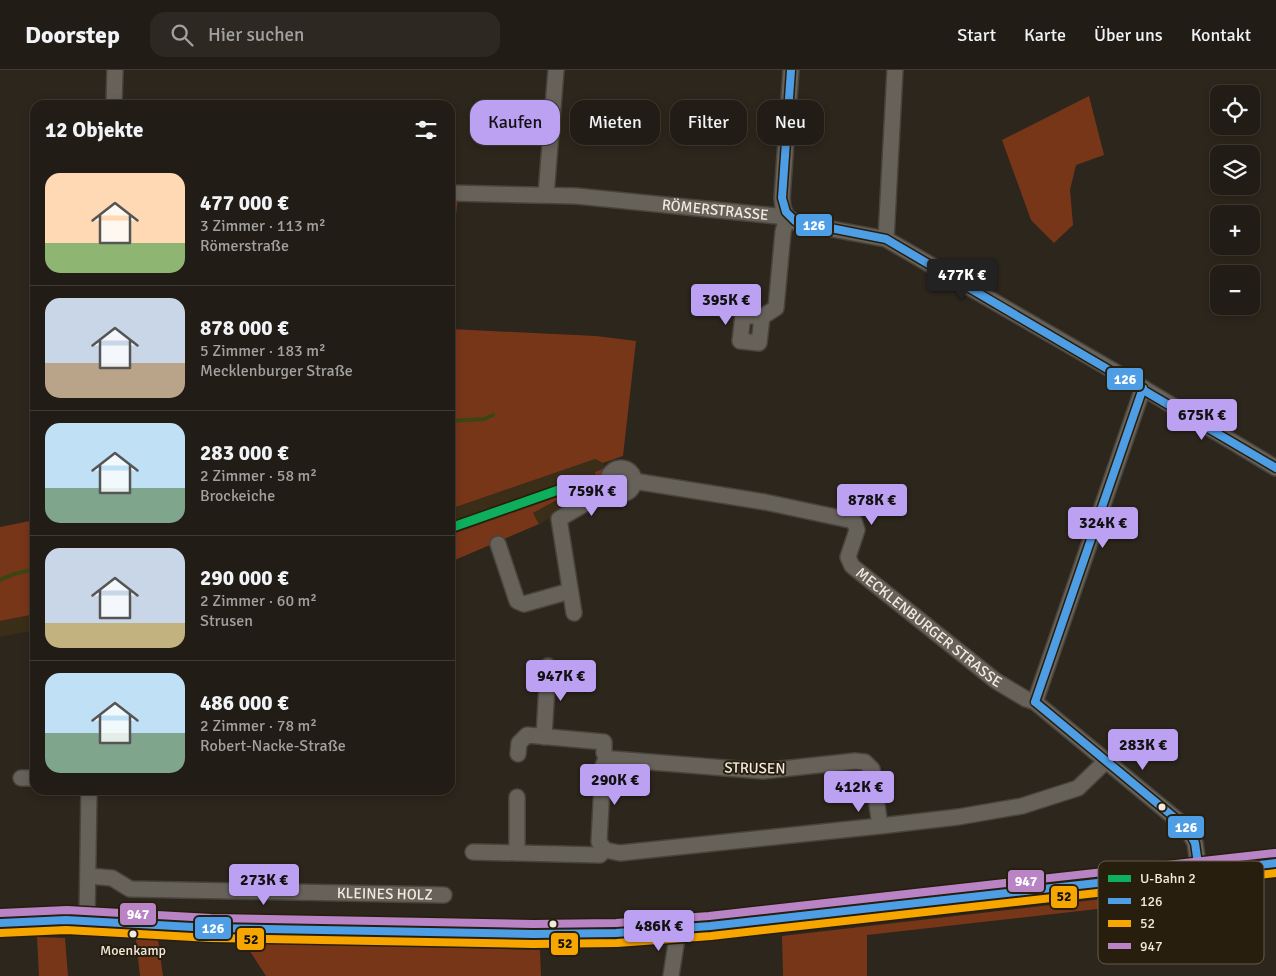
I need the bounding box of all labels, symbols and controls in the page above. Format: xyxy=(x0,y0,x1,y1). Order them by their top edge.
search box xyxy=(150,12,500,57)
text: Doorstep xyxy=(25,20,120,50)
icon: search xyxy=(168,21,196,49)
text: Hier suchen xyxy=(208,23,304,47)
text: Start xyxy=(957,24,996,46)
text: Karte xyxy=(1024,24,1066,46)
text: Über uns xyxy=(1094,24,1163,46)
text: Kontakt xyxy=(1191,24,1251,46)
map controls xyxy=(1210,85,1260,315)
button: locate xyxy=(1210,85,1260,135)
chip: Kaufen xyxy=(470,100,560,145)
chip: Mieten xyxy=(570,100,660,145)
chip: Filter xyxy=(670,100,747,145)
chip: Neu xyxy=(757,100,824,145)
icon: filters xyxy=(412,116,440,144)
text: 12 Objekte xyxy=(45,117,143,143)
button: layers xyxy=(1210,145,1260,195)
text: 477 000 € xyxy=(200,190,289,216)
icon: home xyxy=(85,193,145,253)
street label: RÖMERSTRASSE xyxy=(661,196,769,224)
button: + xyxy=(1210,205,1260,255)
line badge: 126 xyxy=(795,213,833,237)
text: 3 Zimmer · 113 m² xyxy=(200,216,326,236)
text: 126 xyxy=(803,217,826,234)
text: Römerstraße xyxy=(200,236,289,256)
pin: 477K € xyxy=(921,258,1003,301)
text: 477K € xyxy=(938,265,986,285)
button: − xyxy=(1210,265,1260,315)
pin: 395K € xyxy=(685,284,767,326)
text: 395K € xyxy=(702,290,750,310)
text: 878 000 € xyxy=(200,315,289,341)
icon: home xyxy=(85,318,145,378)
text: 5 Zimmer · 183 m² xyxy=(200,341,326,361)
text: Mecklenburger Straße xyxy=(200,361,353,381)
line badge: 126 xyxy=(1106,367,1144,391)
text: 126 xyxy=(1114,371,1137,388)
pin: 675K € xyxy=(1161,398,1243,441)
text: 675K € xyxy=(1178,405,1226,425)
text: 283 000 € xyxy=(200,440,289,466)
icon: home xyxy=(85,443,145,503)
text: 2 Zimmer · 58 m² xyxy=(200,466,317,486)
pin: 759K € xyxy=(551,474,633,517)
text: 759K € xyxy=(568,481,616,501)
pin: 878K € xyxy=(831,484,913,526)
text: Brockeiche xyxy=(200,486,275,506)
text: 878K € xyxy=(848,490,896,510)
pin: 324K € xyxy=(1062,506,1144,549)
text: 324K € xyxy=(1079,513,1127,533)
street label: MECKLENBURGER STRASSE xyxy=(852,564,1005,691)
text: 290 000 € xyxy=(200,565,289,591)
icon: home xyxy=(85,568,145,628)
text: 2 Zimmer · 60 m² xyxy=(200,591,317,611)
text: Strusen xyxy=(200,611,253,631)
pin: 947K € xyxy=(520,660,602,702)
text: 947K € xyxy=(537,666,585,686)
text: 486 000 € xyxy=(200,690,289,716)
icon: home xyxy=(85,693,145,753)
text: 2 Zimmer · 78 m² xyxy=(200,716,317,736)
pin: 283K € xyxy=(1102,728,1184,771)
text: 283K € xyxy=(1119,735,1167,755)
text: Robert-Nacke-Straße xyxy=(200,736,346,756)
street label: STRUSEN xyxy=(724,758,786,778)
pin: 290K € xyxy=(574,764,656,806)
text: 290K € xyxy=(591,770,639,790)
pin: 412K € xyxy=(818,770,900,813)
text: 412K € xyxy=(835,777,883,797)
unlabelled marker xyxy=(1157,802,1167,812)
line badge: 126 xyxy=(1167,815,1205,839)
text: 126 xyxy=(1175,819,1198,836)
legend xyxy=(1098,861,1264,964)
pin: 273K € xyxy=(223,864,305,906)
line badge: 947 xyxy=(1007,869,1045,893)
text: 273K € xyxy=(240,870,288,890)
text: U-Bahn 2 xyxy=(1140,870,1196,887)
text: 947 xyxy=(1015,873,1038,890)
street label: KLEINES HOLZ xyxy=(337,884,433,904)
line badge: 52 xyxy=(1050,885,1078,909)
text: 52 xyxy=(1056,888,1072,905)
text: 126 xyxy=(1140,893,1163,910)
line badge: 947 xyxy=(119,902,157,926)
text: 947 xyxy=(127,906,150,923)
pin: 486K € xyxy=(618,910,700,952)
text: 52 xyxy=(1140,915,1155,932)
line badge: 126 xyxy=(194,916,232,940)
text: 486K € xyxy=(635,916,683,936)
unlabelled marker xyxy=(548,919,558,929)
text: 126 xyxy=(202,920,225,937)
line badge: 52 xyxy=(236,927,265,951)
marker: Moenkamp xyxy=(128,929,138,939)
text: 52 xyxy=(243,931,259,948)
line badge: 52 xyxy=(550,932,579,956)
text: 52 xyxy=(557,935,573,952)
text: 947 xyxy=(1140,938,1163,955)
place label: Moenkamp xyxy=(100,942,166,959)

